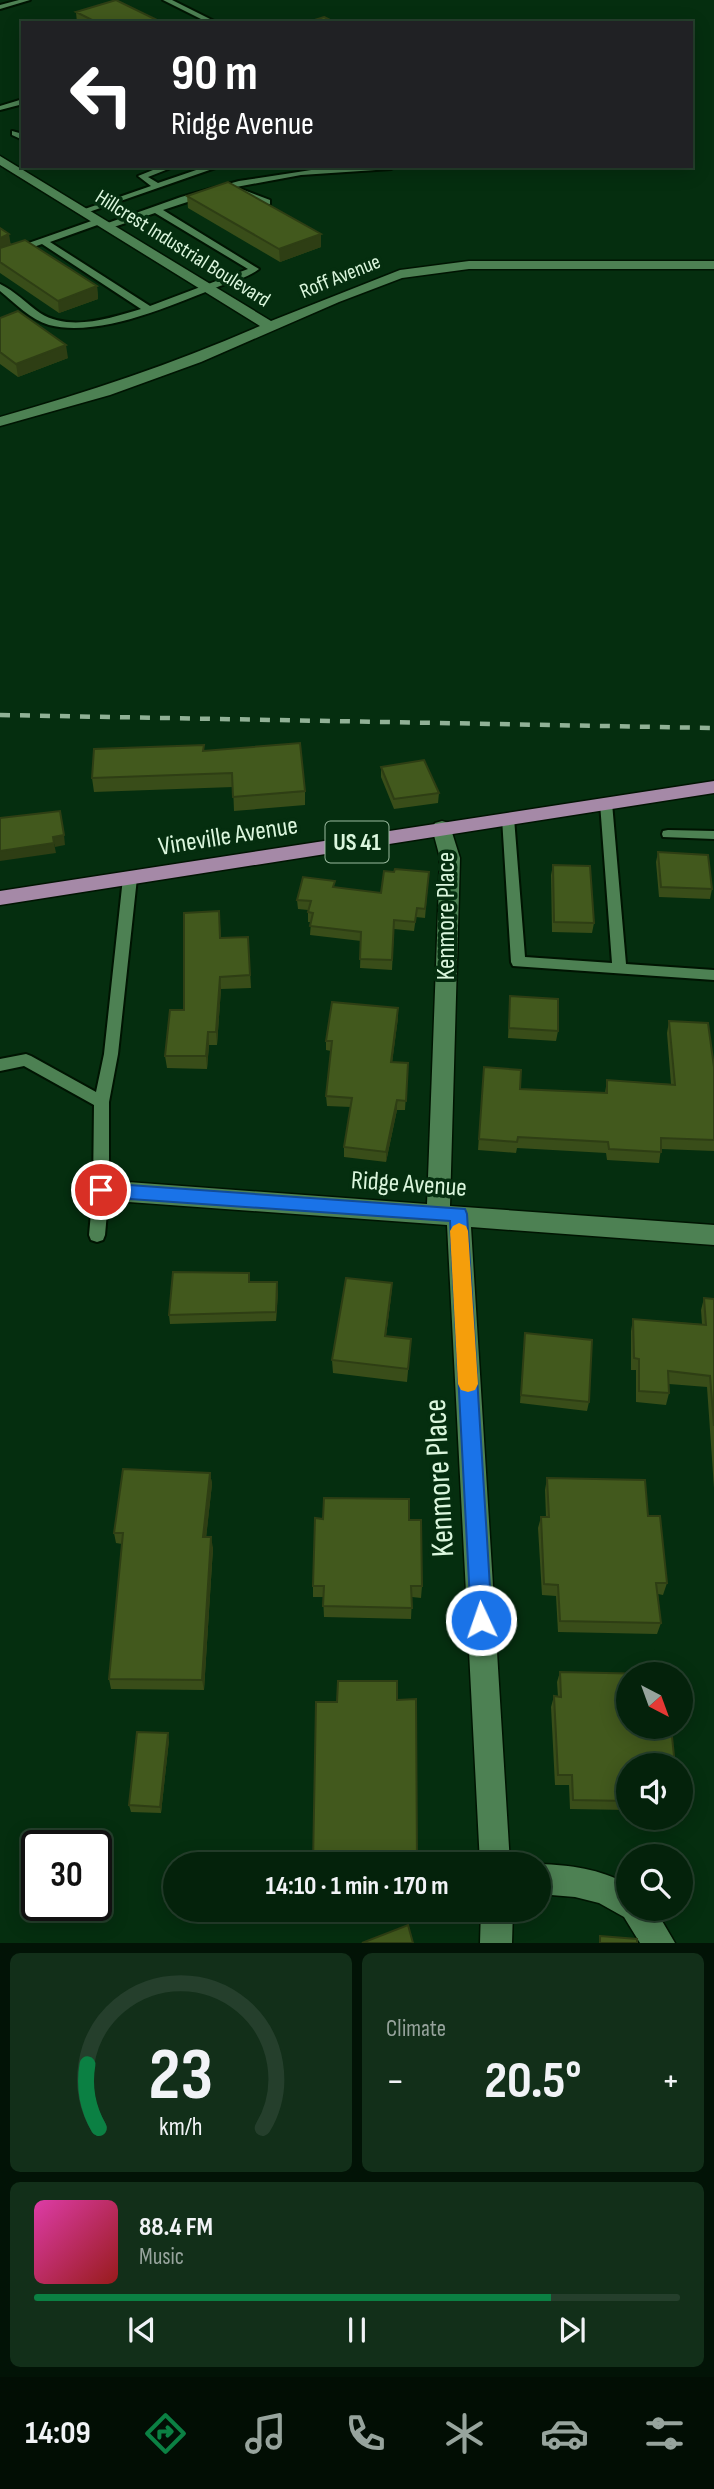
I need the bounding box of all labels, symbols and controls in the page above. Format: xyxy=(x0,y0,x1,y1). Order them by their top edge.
text: 90 m xyxy=(171,45,258,104)
icon: left xyxy=(56,49,147,140)
text: Ridge Avenue xyxy=(171,105,314,144)
street label: Hillcrest Industrial Boulevard xyxy=(91,184,275,312)
street label: Roff Avenue xyxy=(296,249,384,304)
street label: Vineville Avenue xyxy=(156,810,300,863)
road number: US 41 xyxy=(326,822,388,862)
street label: Kenmore Place xyxy=(431,852,462,980)
pin xyxy=(71,1160,131,1220)
street label: Ridge Avenue xyxy=(350,1165,468,1204)
icon: arrive xyxy=(82,1171,120,1209)
street label: Kenmore Place xyxy=(416,1398,463,1558)
position arrow xyxy=(444,1583,518,1657)
north arrow xyxy=(616,1662,693,1740)
map controls xyxy=(616,1662,693,1921)
button: sound xyxy=(616,1753,693,1830)
speed limit sign: 30 xyxy=(21,1830,112,1921)
button: search xyxy=(616,1844,693,1921)
text: 14:10 · 1 min · 170 m xyxy=(266,1871,448,1902)
text: Climate xyxy=(386,2015,446,2043)
text: 23 xyxy=(149,2033,213,2121)
text: 20.5° xyxy=(484,2050,582,2113)
text: − xyxy=(386,2059,405,2104)
text: + xyxy=(661,2059,680,2104)
text: km/h xyxy=(159,2112,203,2143)
text: 88.4 FM xyxy=(139,2212,213,2243)
text: Music xyxy=(139,2243,184,2271)
icon: previous xyxy=(123,2311,161,2349)
icon: pause xyxy=(338,2311,376,2349)
icon: next xyxy=(553,2311,591,2349)
icon: directions xyxy=(141,2409,190,2458)
icon: music xyxy=(241,2409,290,2458)
icon: phone xyxy=(341,2409,390,2458)
icon: climate xyxy=(440,2409,489,2458)
icon: car xyxy=(540,2409,589,2458)
icon: filters xyxy=(640,2409,689,2458)
text: 14:09 xyxy=(25,2414,91,2453)

